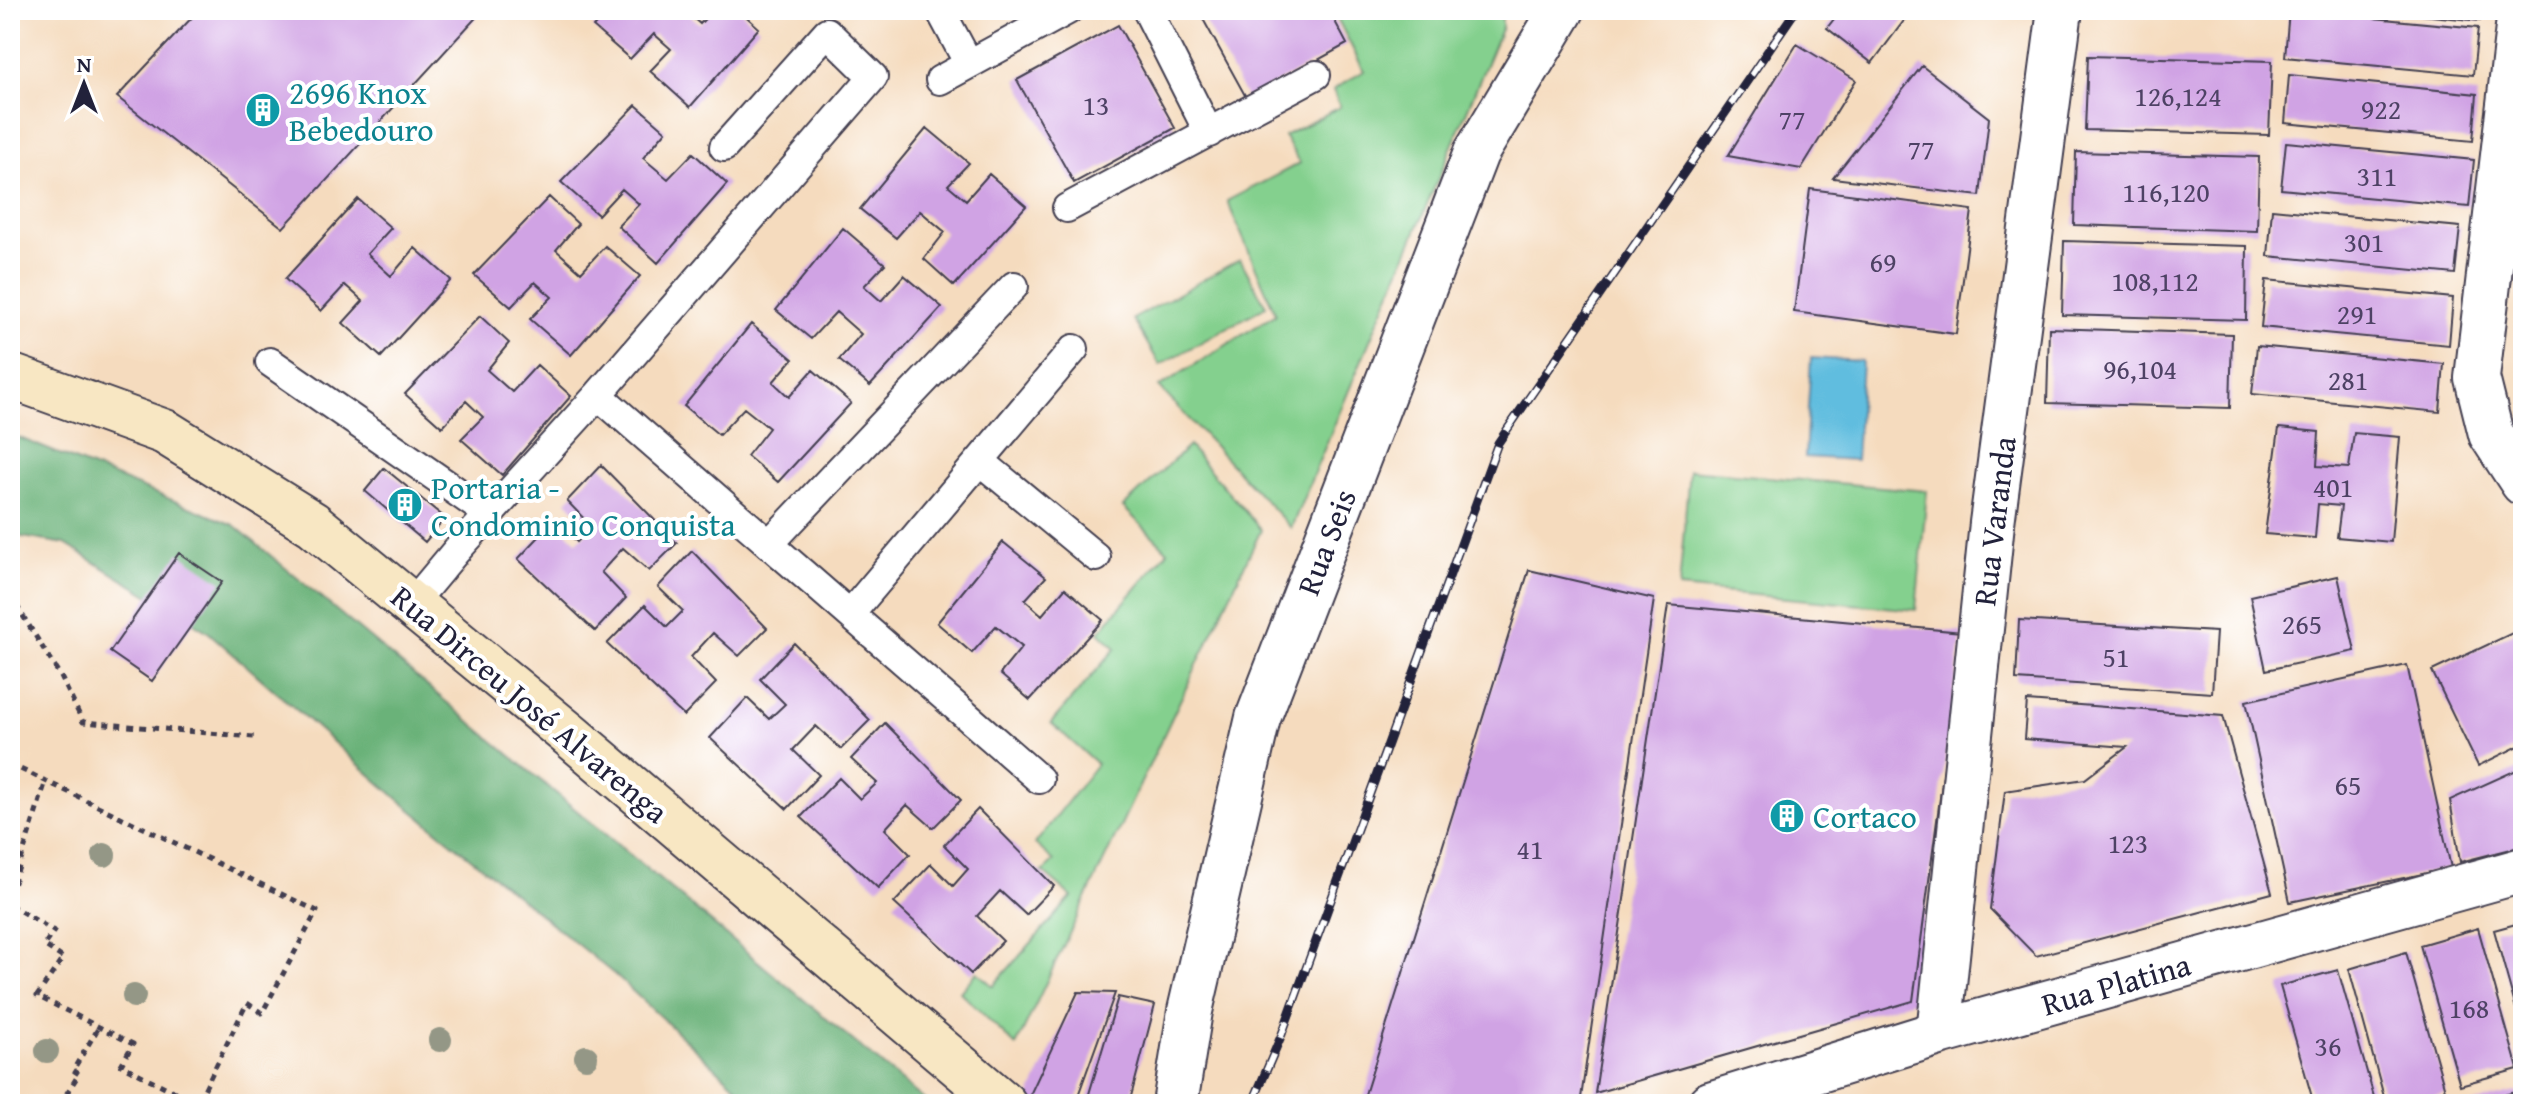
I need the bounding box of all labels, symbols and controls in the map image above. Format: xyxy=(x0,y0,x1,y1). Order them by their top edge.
north arrow xyxy=(44,44,124,124)
text: N xyxy=(77,48,92,80)
place label: 2696 Knox Bebedouro xyxy=(289,69,433,153)
house number: 126,124 xyxy=(2134,75,2222,116)
house number: 13 xyxy=(1083,84,1109,125)
house number: 922 xyxy=(2361,88,2401,129)
building icon: 2696 Knox Bebedouro xyxy=(244,91,282,129)
house number: 77 xyxy=(1779,98,1805,139)
house number: 77 xyxy=(1908,128,1934,169)
house number: 311 xyxy=(2357,155,2397,196)
house number: 116,120 xyxy=(2122,171,2210,212)
house number: 301 xyxy=(2344,221,2384,262)
house number: 69 xyxy=(1870,241,1896,282)
house number: 108,112 xyxy=(2111,260,2199,301)
house number: 291 xyxy=(2337,293,2377,334)
house number: 96,104 xyxy=(2103,348,2177,389)
house number: 281 xyxy=(2328,359,2368,400)
street label: Rua Varanda xyxy=(1960,434,2028,608)
place label: Portaria - Condominio Conquista xyxy=(431,464,736,548)
house number: 401 xyxy=(2313,466,2353,507)
street label: Rua Seis xyxy=(1284,482,1368,602)
building icon: Portaria - Condominio Conquista xyxy=(386,486,424,524)
street label: Rua Dirceu José Alvarenga xyxy=(381,574,679,834)
house number: 265 xyxy=(2282,603,2322,644)
house number: 51 xyxy=(2103,636,2129,677)
house number: 65 xyxy=(2335,764,2361,805)
place label: Cortaco xyxy=(1813,793,1917,840)
building icon: Cortaco xyxy=(1768,797,1806,835)
house number: 123 xyxy=(2108,822,2148,863)
house number: 41 xyxy=(1517,828,1543,869)
street label: Rua Platina xyxy=(2036,940,2196,1028)
house number: 168 xyxy=(2449,987,2489,1028)
house number: 36 xyxy=(2315,1025,2341,1066)

